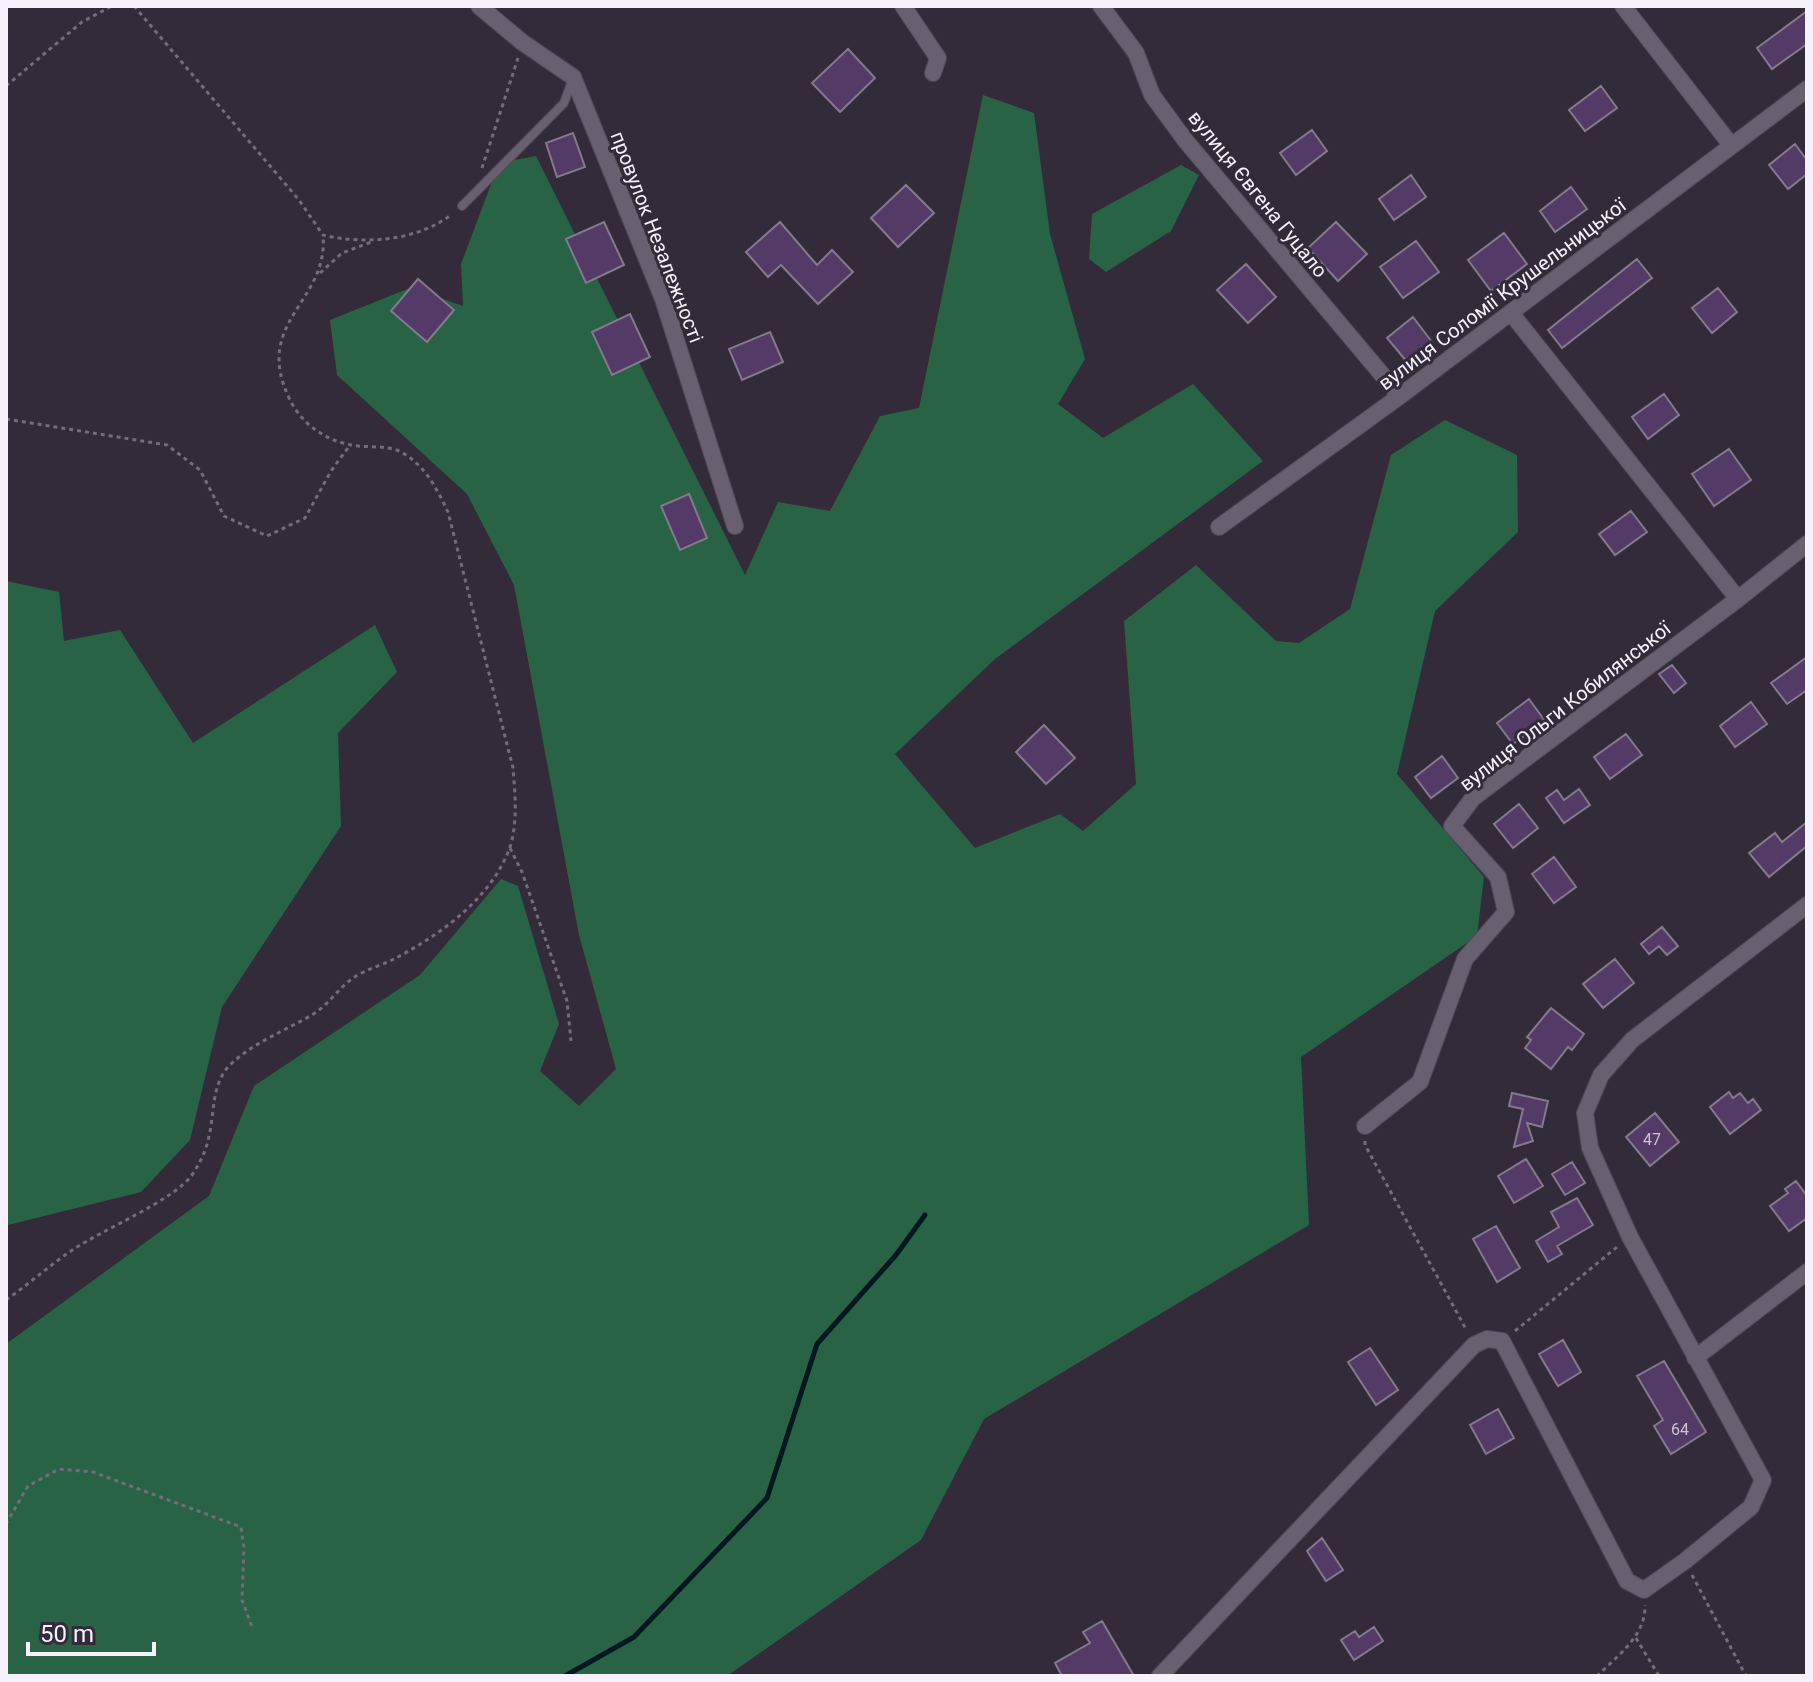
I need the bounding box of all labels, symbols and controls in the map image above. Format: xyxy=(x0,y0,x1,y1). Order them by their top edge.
street label: вулиця Євгена Гуцало xyxy=(1183,106,1333,282)
street label: провулок Незалежності xyxy=(606,128,708,346)
street label: вулиця Соломії Крушельницької xyxy=(1374,192,1631,395)
street label: вулиця Ольги Кобилянської xyxy=(1455,615,1676,796)
house number: 47 xyxy=(1643,1130,1661,1149)
house number: 64 xyxy=(1671,1420,1689,1439)
scale bar xyxy=(28,1606,154,1656)
text: 50 m xyxy=(40,1620,94,1648)

